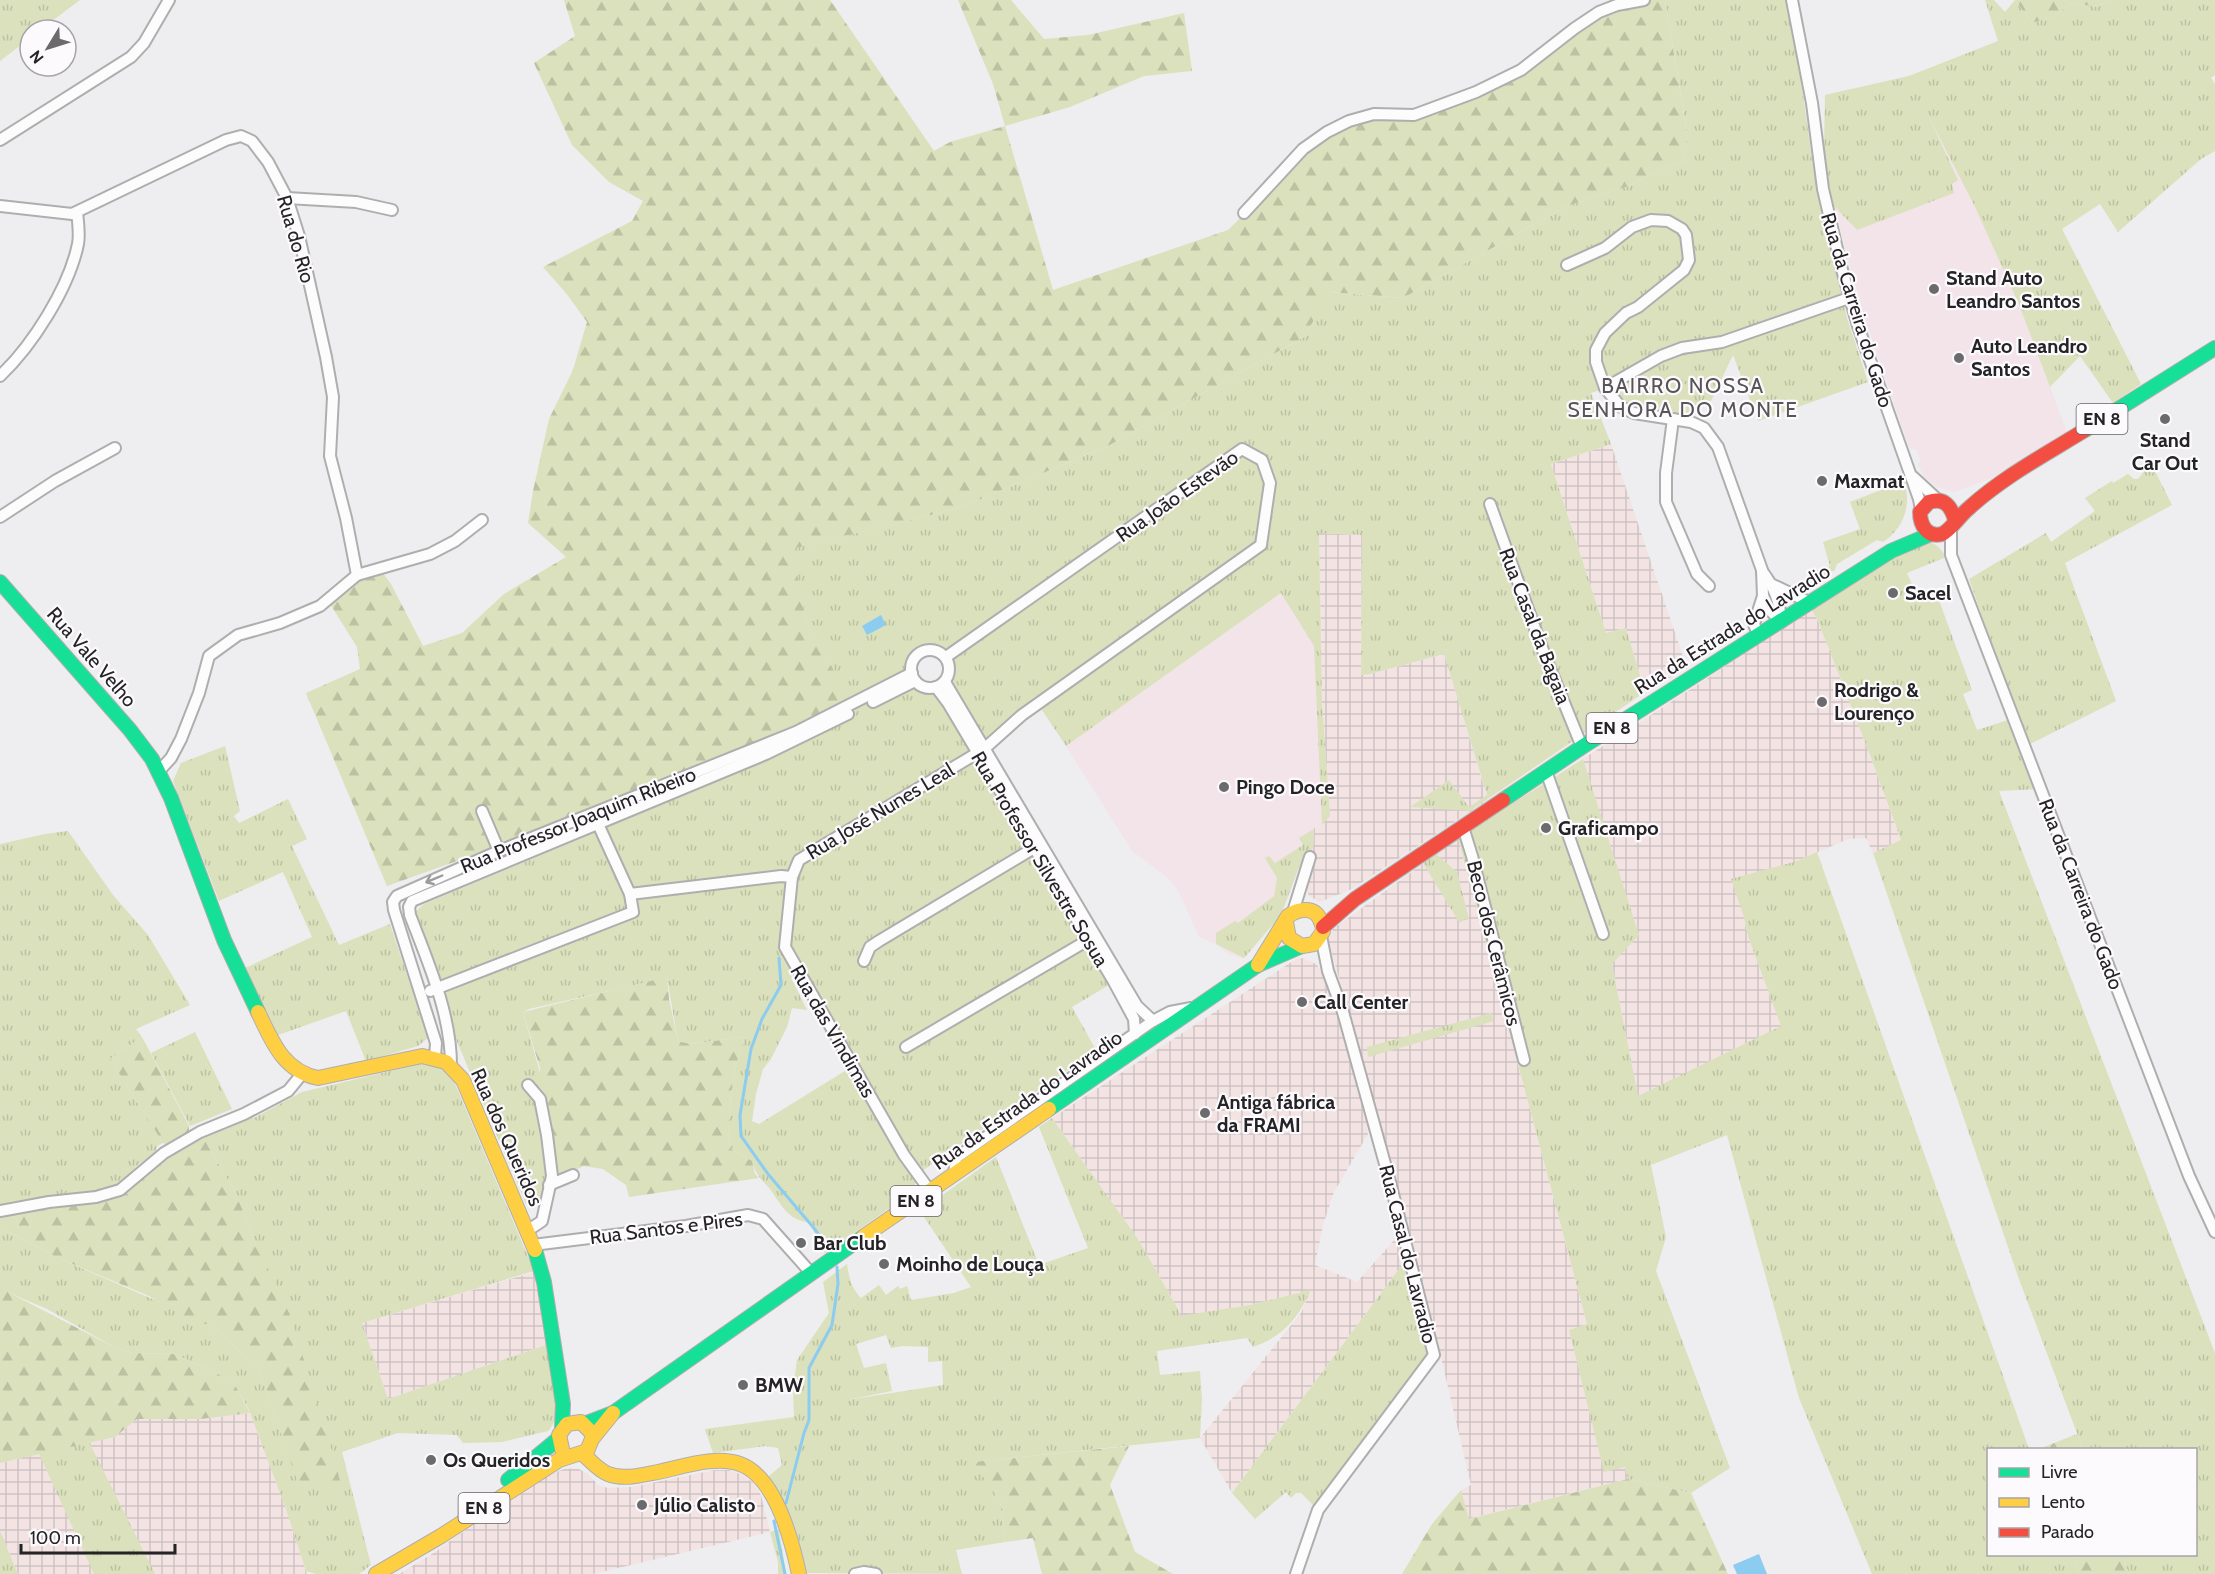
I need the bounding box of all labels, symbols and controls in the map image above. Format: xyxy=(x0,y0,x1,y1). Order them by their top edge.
north arrow xyxy=(18,18,78,78)
text: N xyxy=(26,47,48,67)
street label: Rua do Rio xyxy=(272,192,320,286)
street label: Rua da Carreira do Gado xyxy=(1816,210,1898,410)
place label: Stand Auto Leandro Santos xyxy=(1946,266,2080,313)
marker: Stand Auto Leandro Santos xyxy=(1927,282,1941,296)
place label: Auto Leandro Santos xyxy=(1971,334,2087,381)
marker: Auto Leandro Santos xyxy=(1952,351,1966,365)
district label: BAIRRO NOSSA SENHORA DO MONTE xyxy=(1568,373,1798,422)
road number: EN 8 xyxy=(2076,404,2128,434)
marker: Stand Car Out xyxy=(2158,412,2172,426)
place label: Stand Car Out xyxy=(2132,428,2198,475)
street label: Rua João Estevão xyxy=(1111,445,1243,547)
place label: Maxmat xyxy=(1834,469,1905,493)
marker: Maxmat xyxy=(1815,474,1829,488)
street label: Rua Casal da Bagaia xyxy=(1494,544,1576,708)
street label: Rua da Estrada do Lavradio xyxy=(1630,559,1834,699)
place label: Sacel xyxy=(1905,581,1951,605)
marker: Sacel xyxy=(1886,586,1900,600)
street label: Rua Vale Velho xyxy=(42,602,142,712)
place label: Rodrigo & Lourenço xyxy=(1834,678,1919,725)
marker: Rodrigo & Lourenço xyxy=(1815,695,1829,709)
road number: EN 8 xyxy=(1586,713,1638,743)
street label: Rua Professor Silvestre Sosua xyxy=(966,747,1114,971)
street label: Rua José Nunes Leal xyxy=(802,757,958,865)
street label: Rua Professor Joaquim Ribeiro xyxy=(457,762,699,878)
place label: Pingo Doce xyxy=(1236,775,1334,799)
marker: Pingo Doce xyxy=(1217,780,1231,794)
street label: Rua da Carreira do Gado xyxy=(2034,795,2128,993)
place label: Graficampo xyxy=(1558,816,1659,840)
marker: Graficampo xyxy=(1539,821,1553,835)
street label: Beco dos Cerâmicos xyxy=(1462,858,1526,1028)
one-way arrow xyxy=(425,875,443,886)
street label: Rua das Vindimas xyxy=(785,960,881,1102)
place label: Call Center xyxy=(1314,990,1409,1014)
marker: Call Center xyxy=(1295,995,1309,1009)
street label: Rua da Estrada do Lavradio xyxy=(927,1025,1127,1175)
street label: Rua dos Queridos xyxy=(466,1064,548,1210)
place label: Antiga fábrica da FRAMI xyxy=(1217,1090,1335,1137)
marker: Antiga fábrica da FRAMI xyxy=(1198,1106,1212,1120)
street label: Rua Casal do Lavradio xyxy=(1374,1162,1442,1346)
road number: EN 8 xyxy=(890,1186,942,1216)
street label: Rua Santos e Pires xyxy=(588,1207,744,1249)
place label: Bar Club xyxy=(813,1231,886,1255)
marker: Bar Club xyxy=(794,1236,808,1250)
place label: Moinho de Louça xyxy=(896,1252,1044,1276)
marker: Moinho de Louça xyxy=(877,1257,891,1271)
place label: BMW xyxy=(755,1373,804,1397)
marker: BMW xyxy=(736,1378,750,1392)
place label: Os Queridos xyxy=(443,1448,550,1472)
legend xyxy=(1987,1448,2197,1556)
marker: Os Queridos xyxy=(424,1453,438,1467)
text: Livre xyxy=(2041,1461,2077,1483)
text: Lento xyxy=(2041,1491,2085,1513)
road number: EN 8 xyxy=(458,1493,510,1523)
place label: Júlio Calisto xyxy=(653,1493,755,1517)
marker: Júlio Calisto xyxy=(635,1498,649,1512)
scale bar xyxy=(21,1517,176,1555)
text: Parado xyxy=(2041,1521,2094,1543)
text: 100 m xyxy=(30,1527,81,1549)

